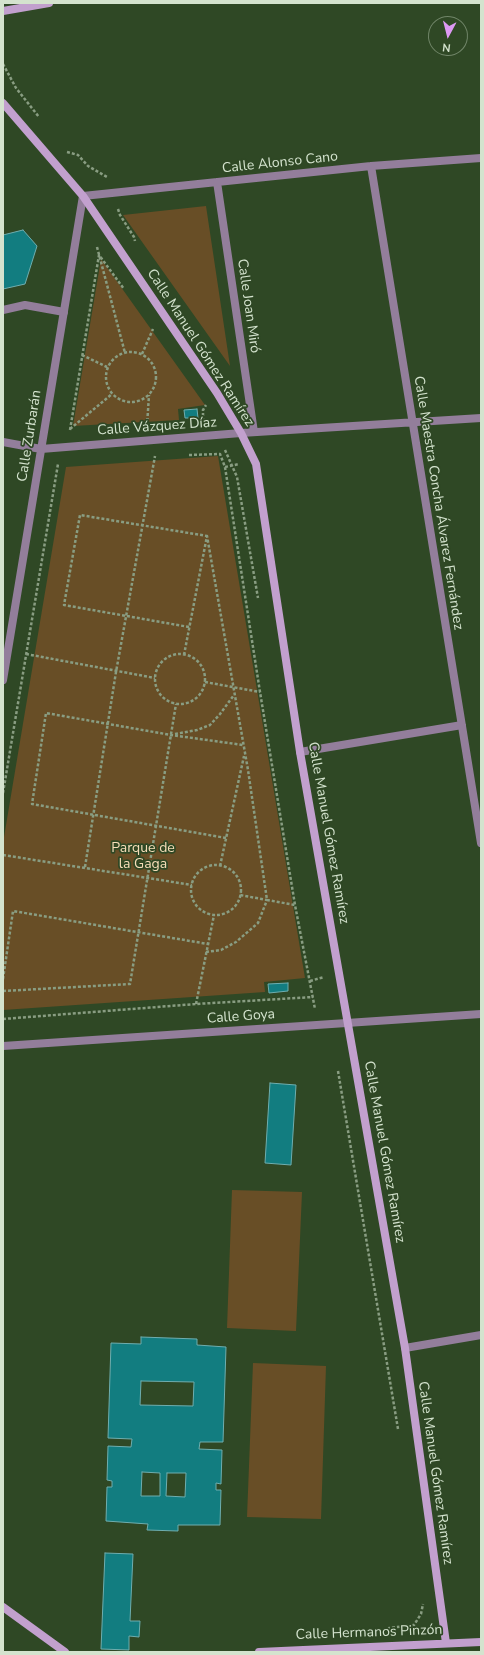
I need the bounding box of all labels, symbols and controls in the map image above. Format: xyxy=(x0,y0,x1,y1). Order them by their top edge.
north arrow xyxy=(428,16,468,56)
text: N xyxy=(442,39,452,55)
street label: Calle Alonso Cano xyxy=(221,149,339,177)
street label: Calle Joan Miró xyxy=(233,258,263,354)
street label: Calle Manuel Gómez Ramírez xyxy=(143,266,257,430)
street label: Calle Maestra Concha Álvarez Fernández xyxy=(410,375,466,631)
street label: Calle Zurbarán xyxy=(14,389,46,483)
street label: Calle Vázquez Díaz xyxy=(97,414,217,440)
street label: Calle Manuel Gómez Ramírez xyxy=(304,741,352,925)
park label: Parque de la Gaga xyxy=(111,841,175,874)
street label: Calle Goya xyxy=(206,1006,276,1028)
street label: Calle Manuel Gómez Ramírez xyxy=(360,1060,408,1244)
street label: Calle Manuel Gómez Ramírez xyxy=(414,1380,456,1566)
street label: Calle Hermanos Pinzón xyxy=(295,1622,443,1644)

